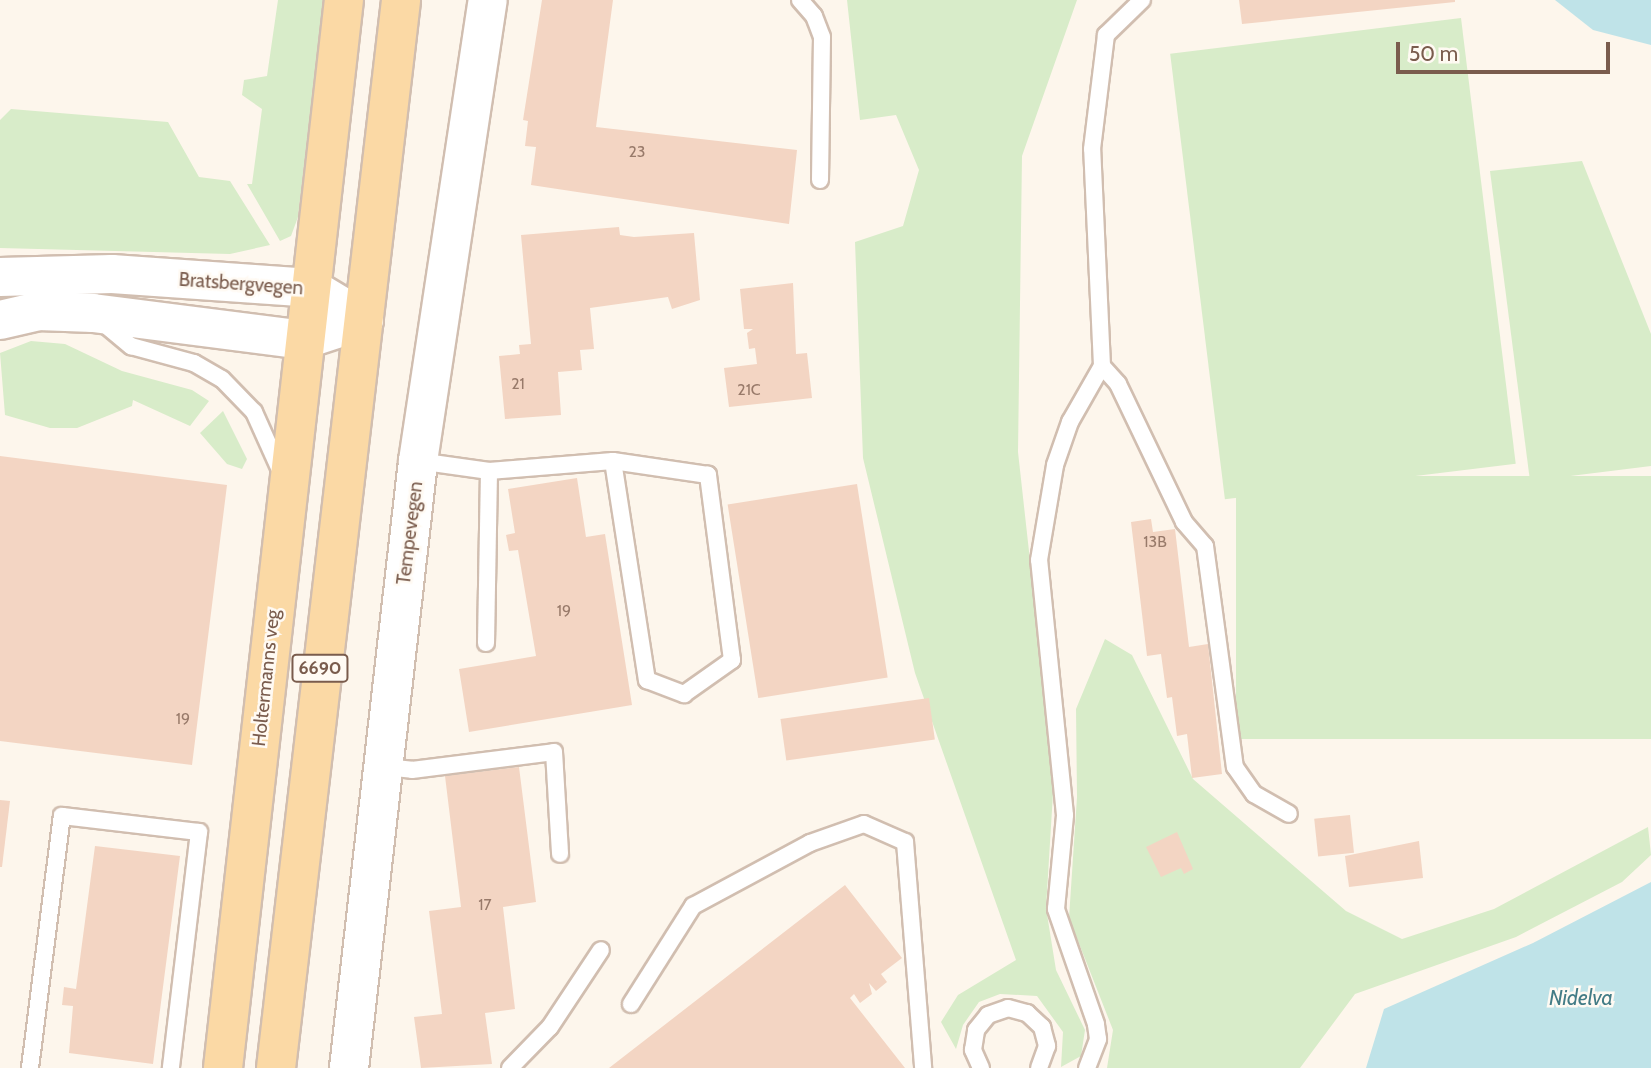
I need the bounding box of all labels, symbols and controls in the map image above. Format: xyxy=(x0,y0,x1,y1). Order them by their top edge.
scale bar xyxy=(1399,28,1612,72)
text: 50 m xyxy=(1409,41,1458,66)
house number: 23 xyxy=(628,142,646,162)
street label: Bratsbergvegen xyxy=(178,268,304,300)
house number: 21 xyxy=(511,374,525,394)
house number: 21C xyxy=(737,380,761,400)
street label: Tempevegen xyxy=(392,480,428,586)
house number: 13B xyxy=(1143,532,1167,552)
house number: 19 xyxy=(557,601,571,621)
street label: Holtermanns veg xyxy=(247,608,285,748)
road number: 6690 xyxy=(290,654,350,682)
house number: 19 xyxy=(176,709,190,729)
house number: 17 xyxy=(478,895,492,915)
water label: Nidelva xyxy=(1549,985,1613,1011)

